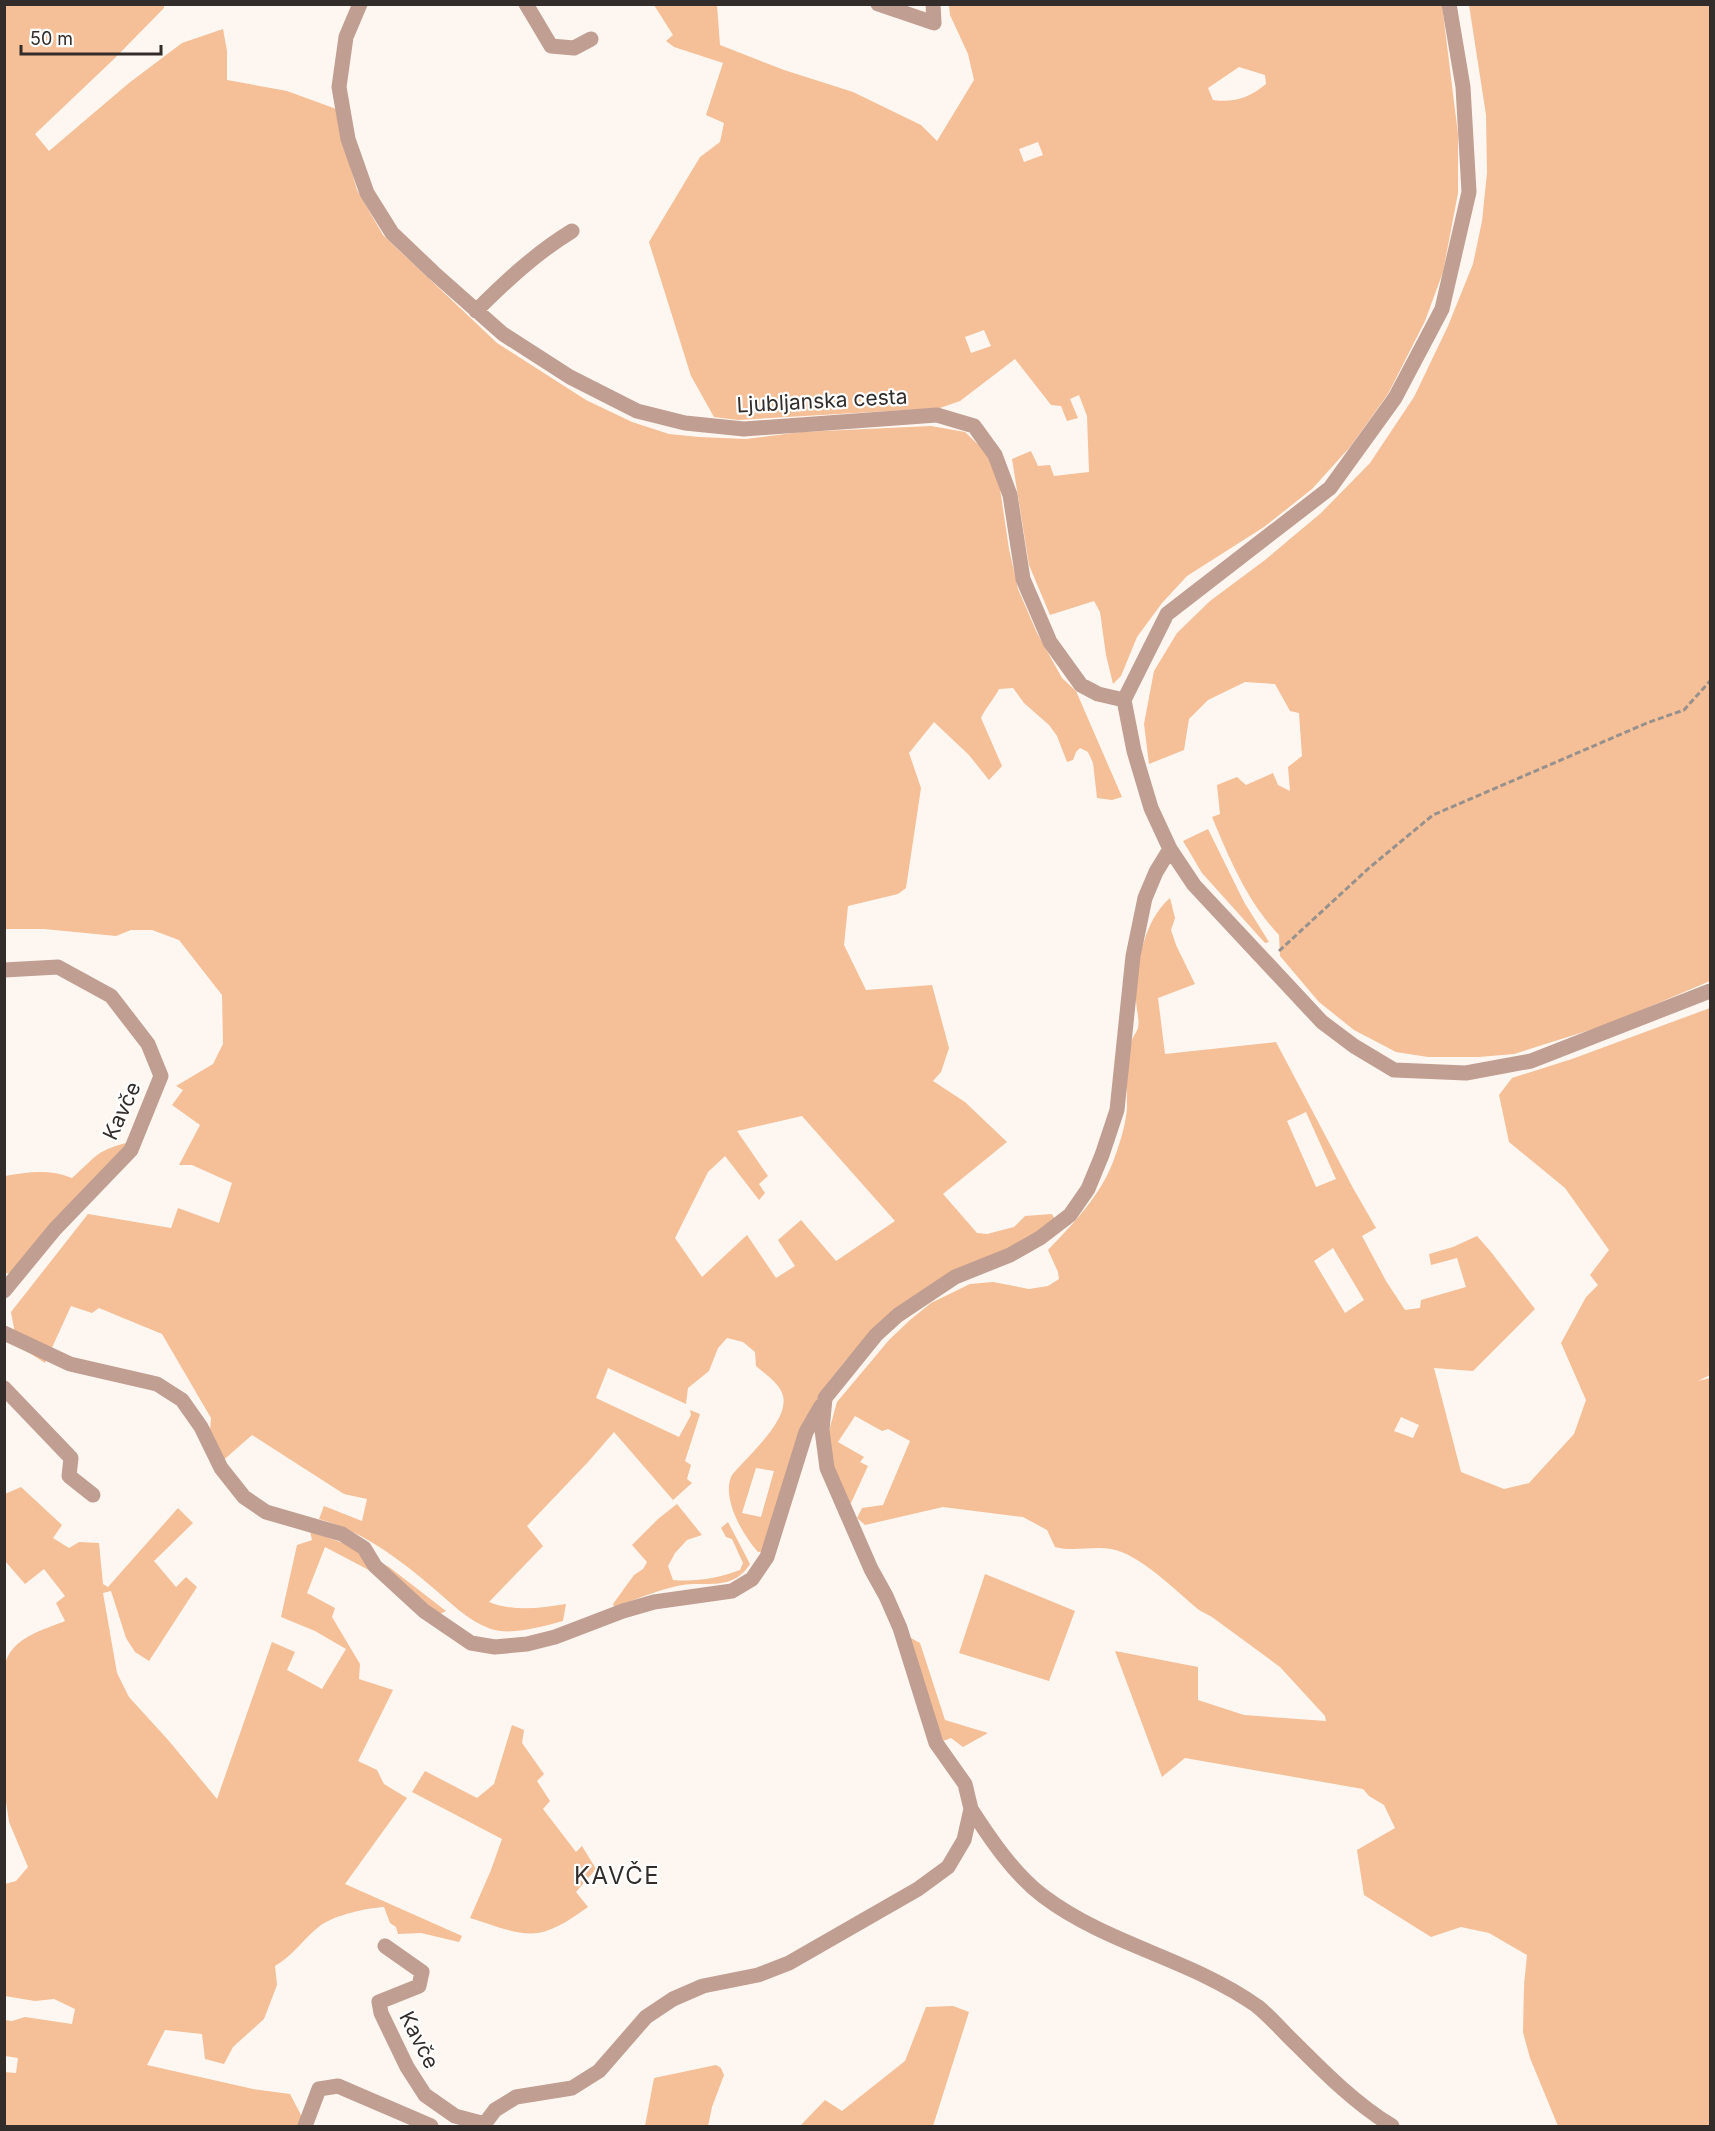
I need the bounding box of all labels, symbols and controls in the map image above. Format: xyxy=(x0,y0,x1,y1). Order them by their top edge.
scale bar xyxy=(21,18,160,56)
text: 50 m xyxy=(30,28,73,49)
street label: Ljubljanska cesta xyxy=(736,384,908,417)
street label: Kavče xyxy=(97,1078,146,1144)
district label: KAVČE xyxy=(574,1860,660,1890)
street label: Kavče xyxy=(394,2007,444,2073)

